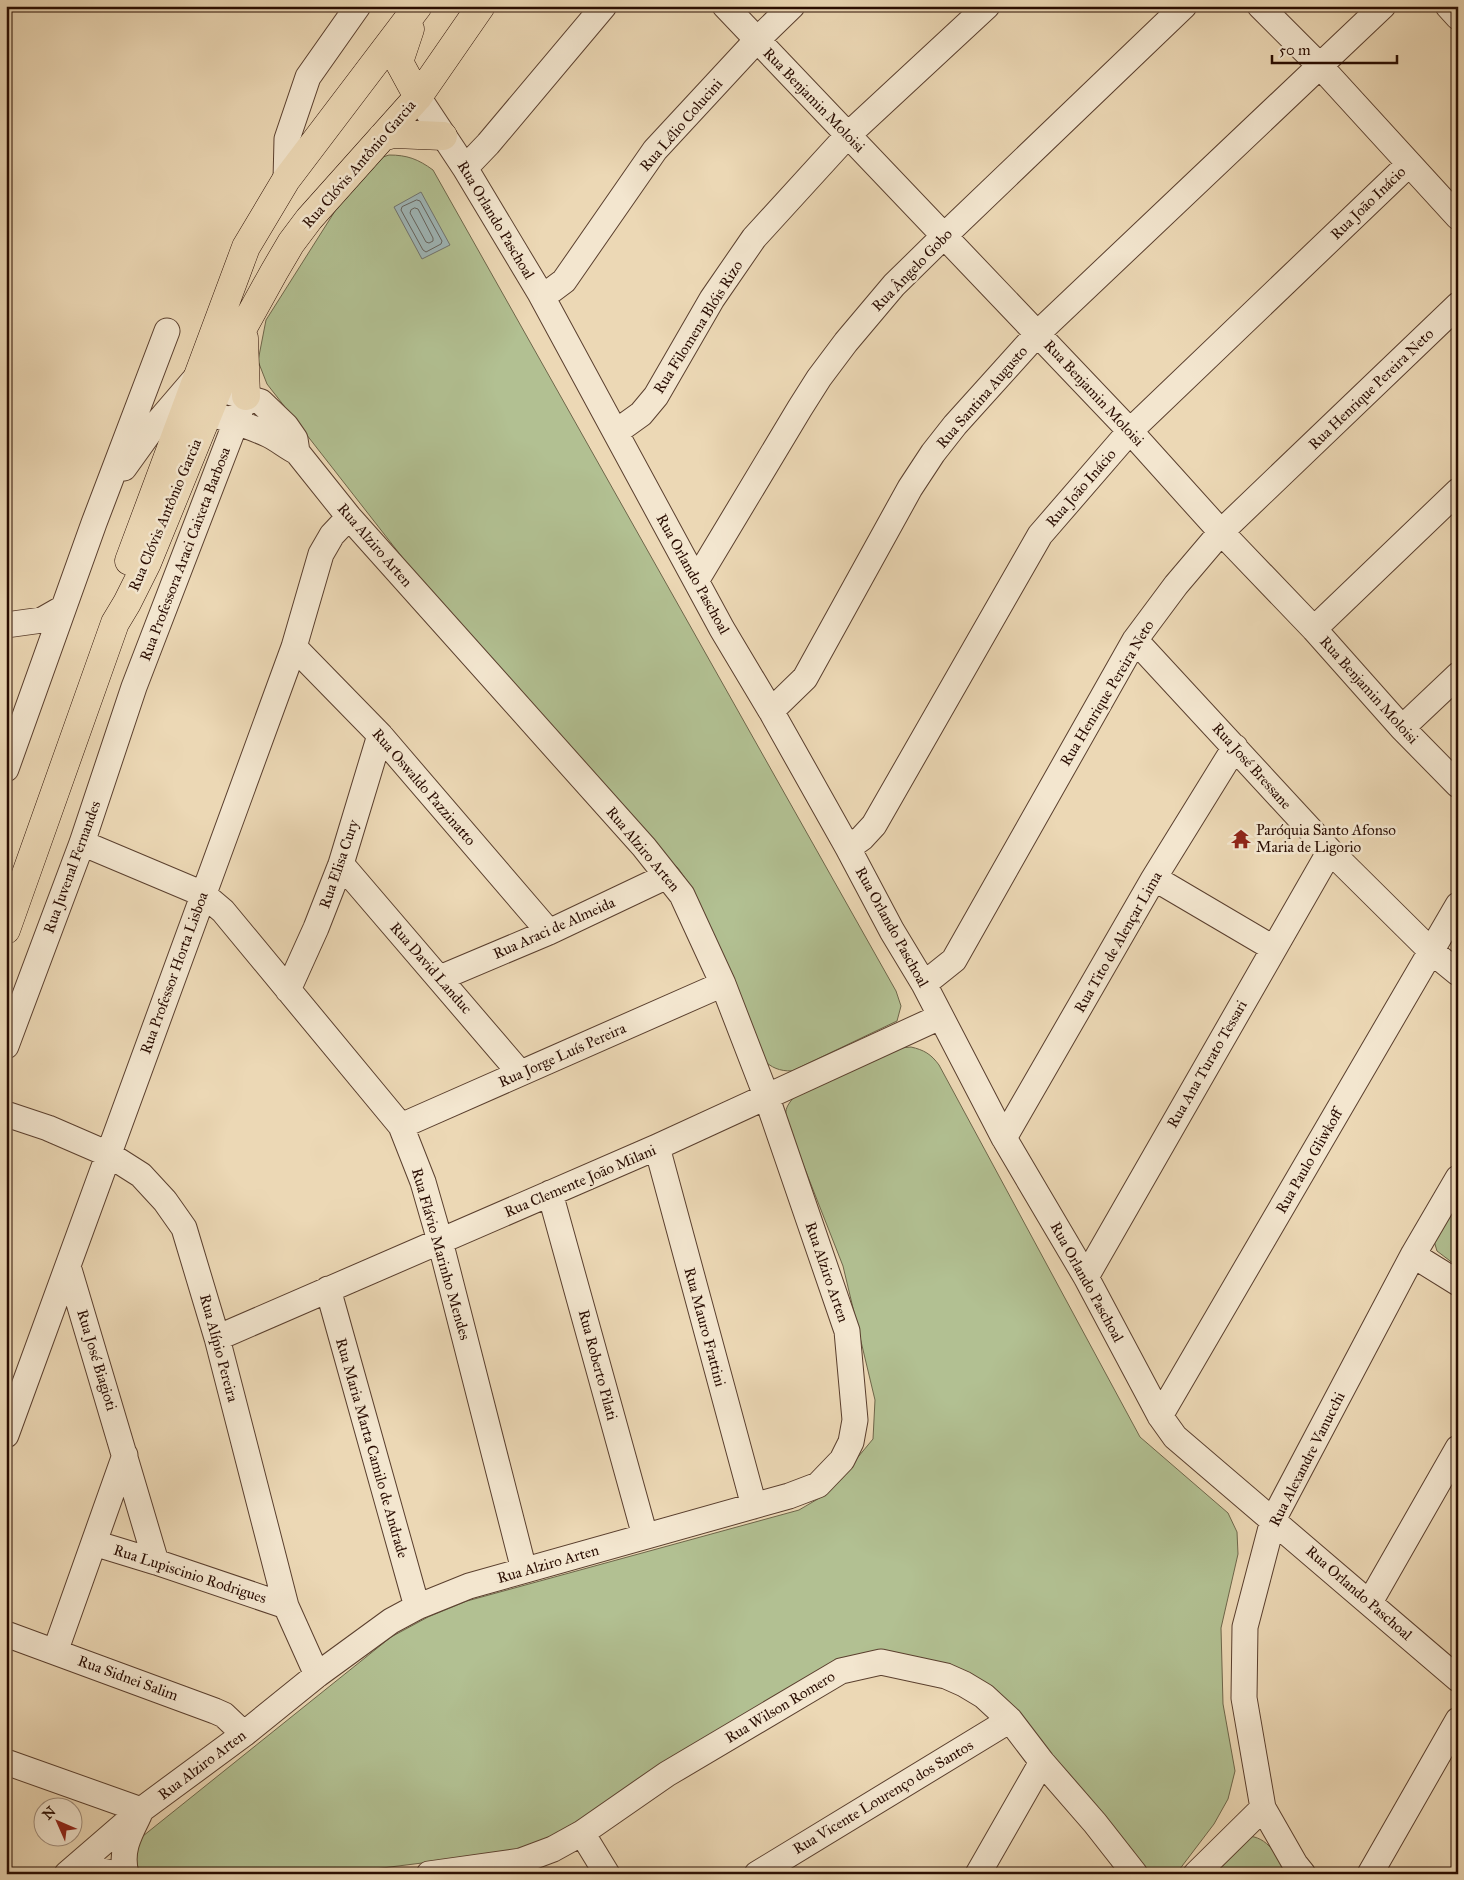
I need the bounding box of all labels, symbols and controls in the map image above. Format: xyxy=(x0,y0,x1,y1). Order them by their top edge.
scale bar xyxy=(1272,32,1396,64)
text: 50 m xyxy=(1279,41,1311,59)
street label: Rua Benjamin Moloisi xyxy=(759,44,869,156)
street label: Rua Lélio Colucini xyxy=(636,75,726,175)
street label: Rua Clóvis Antônio Garcia xyxy=(299,96,420,232)
street label: Rua Orlando Paschoal xyxy=(454,158,539,283)
street label: Rua João Inácio xyxy=(1327,162,1410,244)
street label: Rua Ângelo Gobo xyxy=(868,225,956,315)
street label: Rua Filomena Blóis Rizo xyxy=(650,257,747,397)
street label: Rua Henrique Pereira Neto xyxy=(1305,324,1438,454)
street label: Rua Benjamin Moloisi xyxy=(1040,336,1148,450)
street label: Rua Santina Augusto xyxy=(933,342,1032,452)
street label: Rua Clóvis Antônio Garcia xyxy=(125,436,206,594)
street label: Rua Professora Araci Caixeta Barbosa xyxy=(136,444,234,663)
street label: Rua João Inácio xyxy=(1042,445,1121,531)
street label: Rua Alziro Arten xyxy=(334,499,416,591)
street label: Rua Orlando Paschoal xyxy=(652,511,734,638)
street label: Rua Henrique Pereira Neto xyxy=(1056,617,1159,770)
street label: Rua Benjamin Moloisi xyxy=(1316,632,1422,748)
street label: Rua José Bressane xyxy=(1208,719,1295,813)
street label: Rua Oswaldo Pazzinatto xyxy=(368,725,480,849)
street label: Rua Juvenal Fernandes xyxy=(40,798,105,936)
street label: Rua Alziro Arten xyxy=(602,803,684,895)
street label: Rua Elisa Cury xyxy=(315,816,363,911)
place label: Paróquia Santo Afonso Maria de Ligorio xyxy=(1256,821,1396,856)
temple icon: Paróquia Santo Afonso Maria de Ligorio xyxy=(1230,828,1252,850)
street label: Rua Orlando Paschoal xyxy=(851,864,933,991)
street label: Rua Tito de Alençar Lima xyxy=(1070,868,1166,1016)
street label: Rua Professor Horta Lisboa xyxy=(136,889,212,1056)
street label: Rua Araci de Almeida xyxy=(490,893,618,963)
street label: Rua David Landuc xyxy=(386,919,476,1017)
street label: Rua Ana Turato Tessari xyxy=(1163,997,1251,1131)
street label: Rua Jorge Luís Pereira xyxy=(495,1019,630,1092)
street label: Rua Paulo Gliwkoff xyxy=(1272,1103,1348,1216)
street label: Rua Clemente João Milani xyxy=(501,1141,659,1222)
street label: Rua Flávio Marinho Mendes xyxy=(408,1166,474,1342)
street label: Rua Alziro Arten xyxy=(801,1219,853,1325)
street label: Rua Orlando Paschoal xyxy=(1046,1219,1128,1346)
street label: Rua Mauro Frattini xyxy=(680,1265,730,1389)
street label: Rua Alípio Pereira xyxy=(196,1292,242,1405)
street label: Rua José Biagioti xyxy=(72,1307,121,1413)
street label: Rua Roberto Pilati xyxy=(575,1308,621,1422)
street label: Rua Maria Marta Camilo de Andrade xyxy=(332,1336,412,1560)
street label: Rua Alexandre Vanucchi xyxy=(1265,1389,1349,1529)
street label: Rua Lupiscinio Rodrigues xyxy=(111,1541,269,1607)
street label: Rua Alziro Arten xyxy=(495,1541,601,1587)
street label: Rua Orlando Paschoal xyxy=(1302,1542,1416,1645)
street label: Rua Sidnei Salim xyxy=(75,1651,181,1705)
street label: Rua Wilson Romero xyxy=(722,1667,838,1747)
street label: Rua Alziro Arten xyxy=(155,1726,249,1804)
street label: Rua Vicente Lourenço dos Santos xyxy=(790,1736,976,1858)
north arrow xyxy=(32,1798,82,1848)
text: N xyxy=(39,1803,59,1823)

